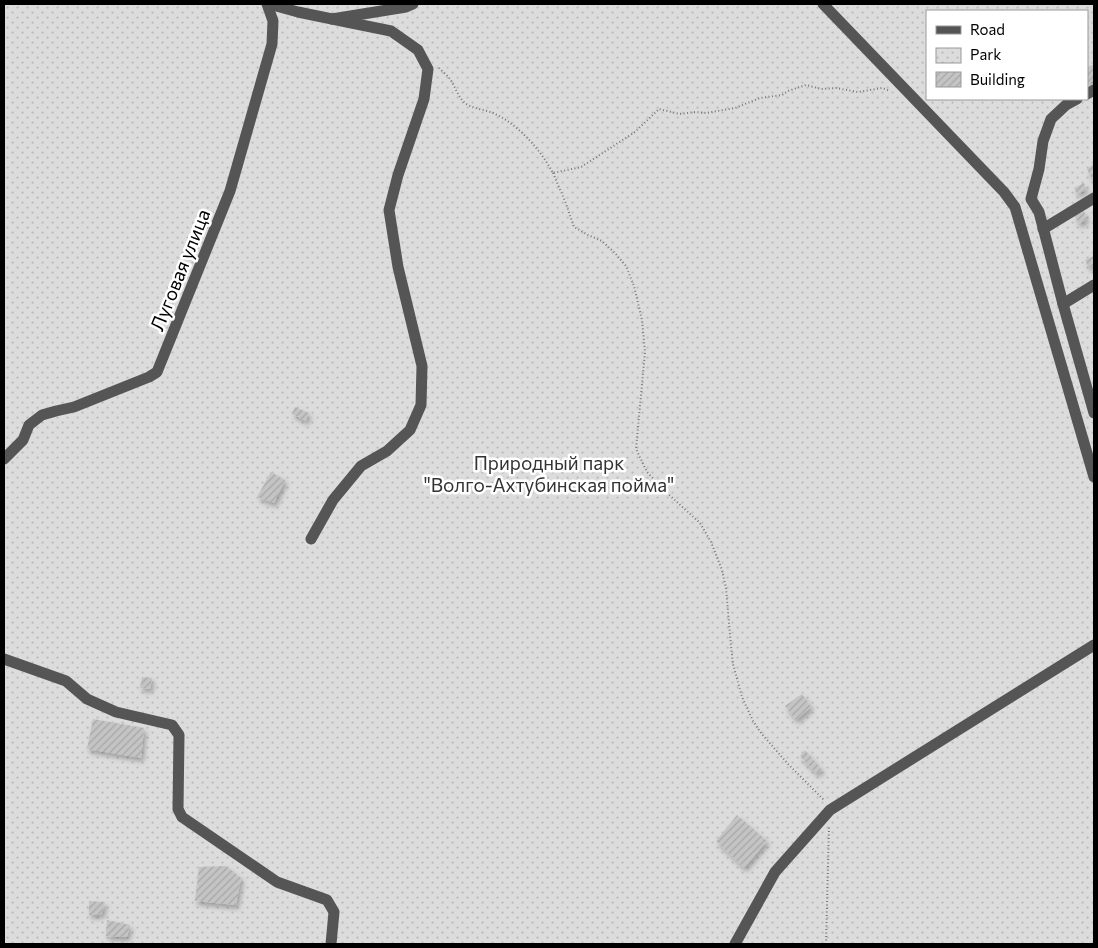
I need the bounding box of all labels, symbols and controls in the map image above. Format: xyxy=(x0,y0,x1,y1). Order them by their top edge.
legend xyxy=(926,10,1088,100)
text: Road xyxy=(970,20,1005,38)
text: Park xyxy=(970,45,1001,63)
text: Building xyxy=(970,70,1025,88)
street label: Луговая улица xyxy=(145,206,214,334)
park label: Природный парк "Волго-Ахтубинская пойма" xyxy=(424,451,674,496)

